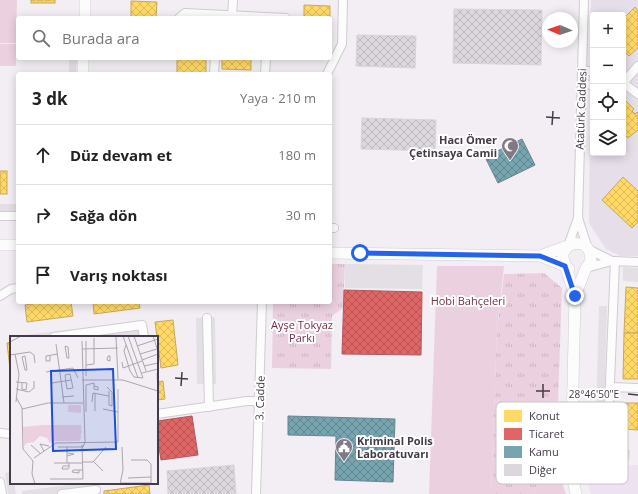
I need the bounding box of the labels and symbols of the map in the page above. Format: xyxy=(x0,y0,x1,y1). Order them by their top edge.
north arrow xyxy=(542,12,578,48)
street label: Atatürk Caddesi xyxy=(572,68,589,150)
place label: Hacı Ömer Çetinsaya Camii xyxy=(409,132,497,160)
mosque icon: Hacı Ömer Çetinsaya Camii xyxy=(500,136,520,161)
route start xyxy=(351,244,369,262)
route end xyxy=(566,287,584,305)
park label: Hobi Bahçeleri xyxy=(431,293,505,308)
park label: Ayşe Tokyaz Parkı xyxy=(271,317,333,345)
inset map xyxy=(10,336,158,484)
street label: 3. Cadde xyxy=(251,375,268,421)
text: 28°46'50"E xyxy=(569,387,619,401)
legend xyxy=(496,402,628,484)
text: Konut xyxy=(529,408,560,423)
text: Ticaret xyxy=(529,426,564,441)
place label: Kriminal Polis Laboratuvarı xyxy=(357,433,433,461)
public building icon: Kriminal Polis Laboratuvarı xyxy=(334,437,354,462)
text: Kamu xyxy=(529,444,559,459)
text: Diğer xyxy=(529,462,557,477)

